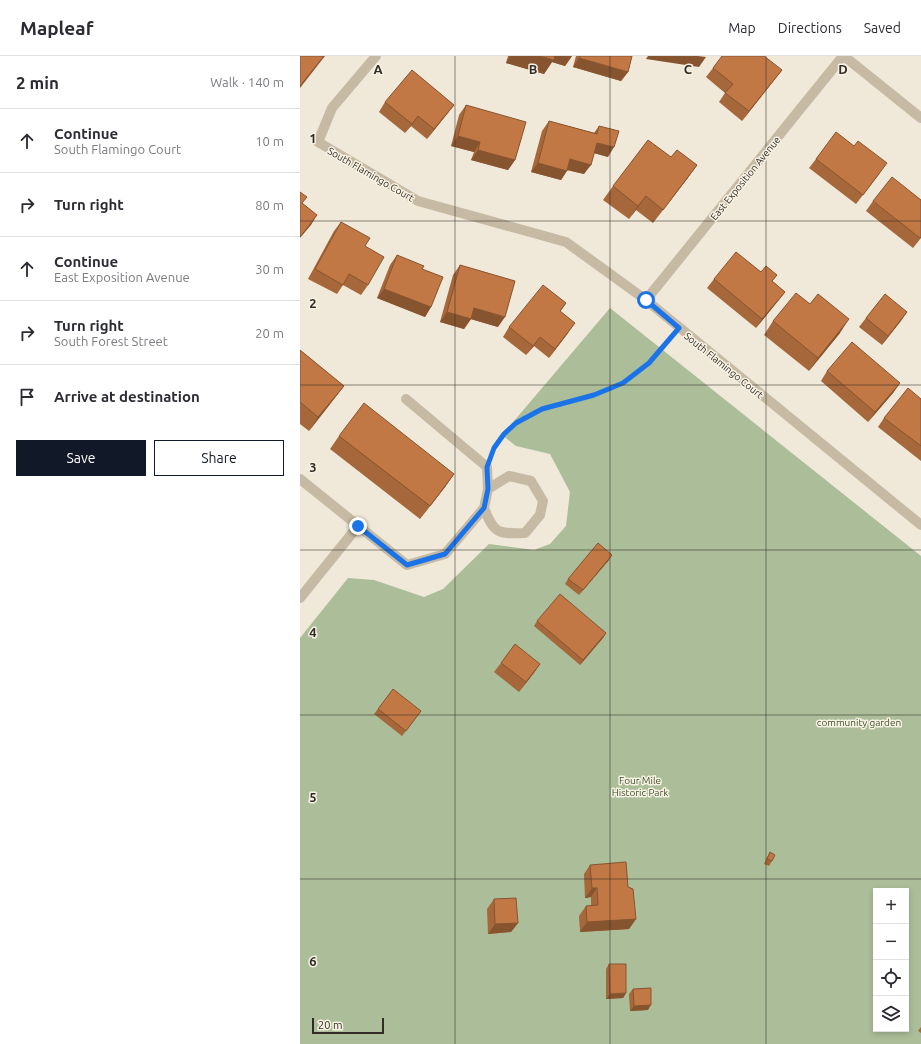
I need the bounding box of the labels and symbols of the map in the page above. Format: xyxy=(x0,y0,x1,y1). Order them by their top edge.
text: A xyxy=(373,62,383,76)
text: B xyxy=(529,62,538,76)
text: C xyxy=(684,62,693,76)
text: D xyxy=(838,62,848,76)
text: 1 xyxy=(309,131,317,145)
street label: East Exposition Avenue xyxy=(708,134,783,222)
street label: South Flamingo Court xyxy=(326,145,416,204)
route start xyxy=(637,291,655,309)
text: 2 xyxy=(309,296,317,310)
street label: South Flamingo Court xyxy=(682,330,765,400)
text: 3 xyxy=(309,460,317,474)
route end xyxy=(349,517,367,535)
text: 4 xyxy=(309,625,317,639)
park label: community garden xyxy=(817,717,901,728)
park label: Four Mile Historic Park xyxy=(612,775,668,798)
text: 5 xyxy=(309,790,317,804)
text: 6 xyxy=(309,954,317,968)
scale bar xyxy=(312,1016,384,1035)

